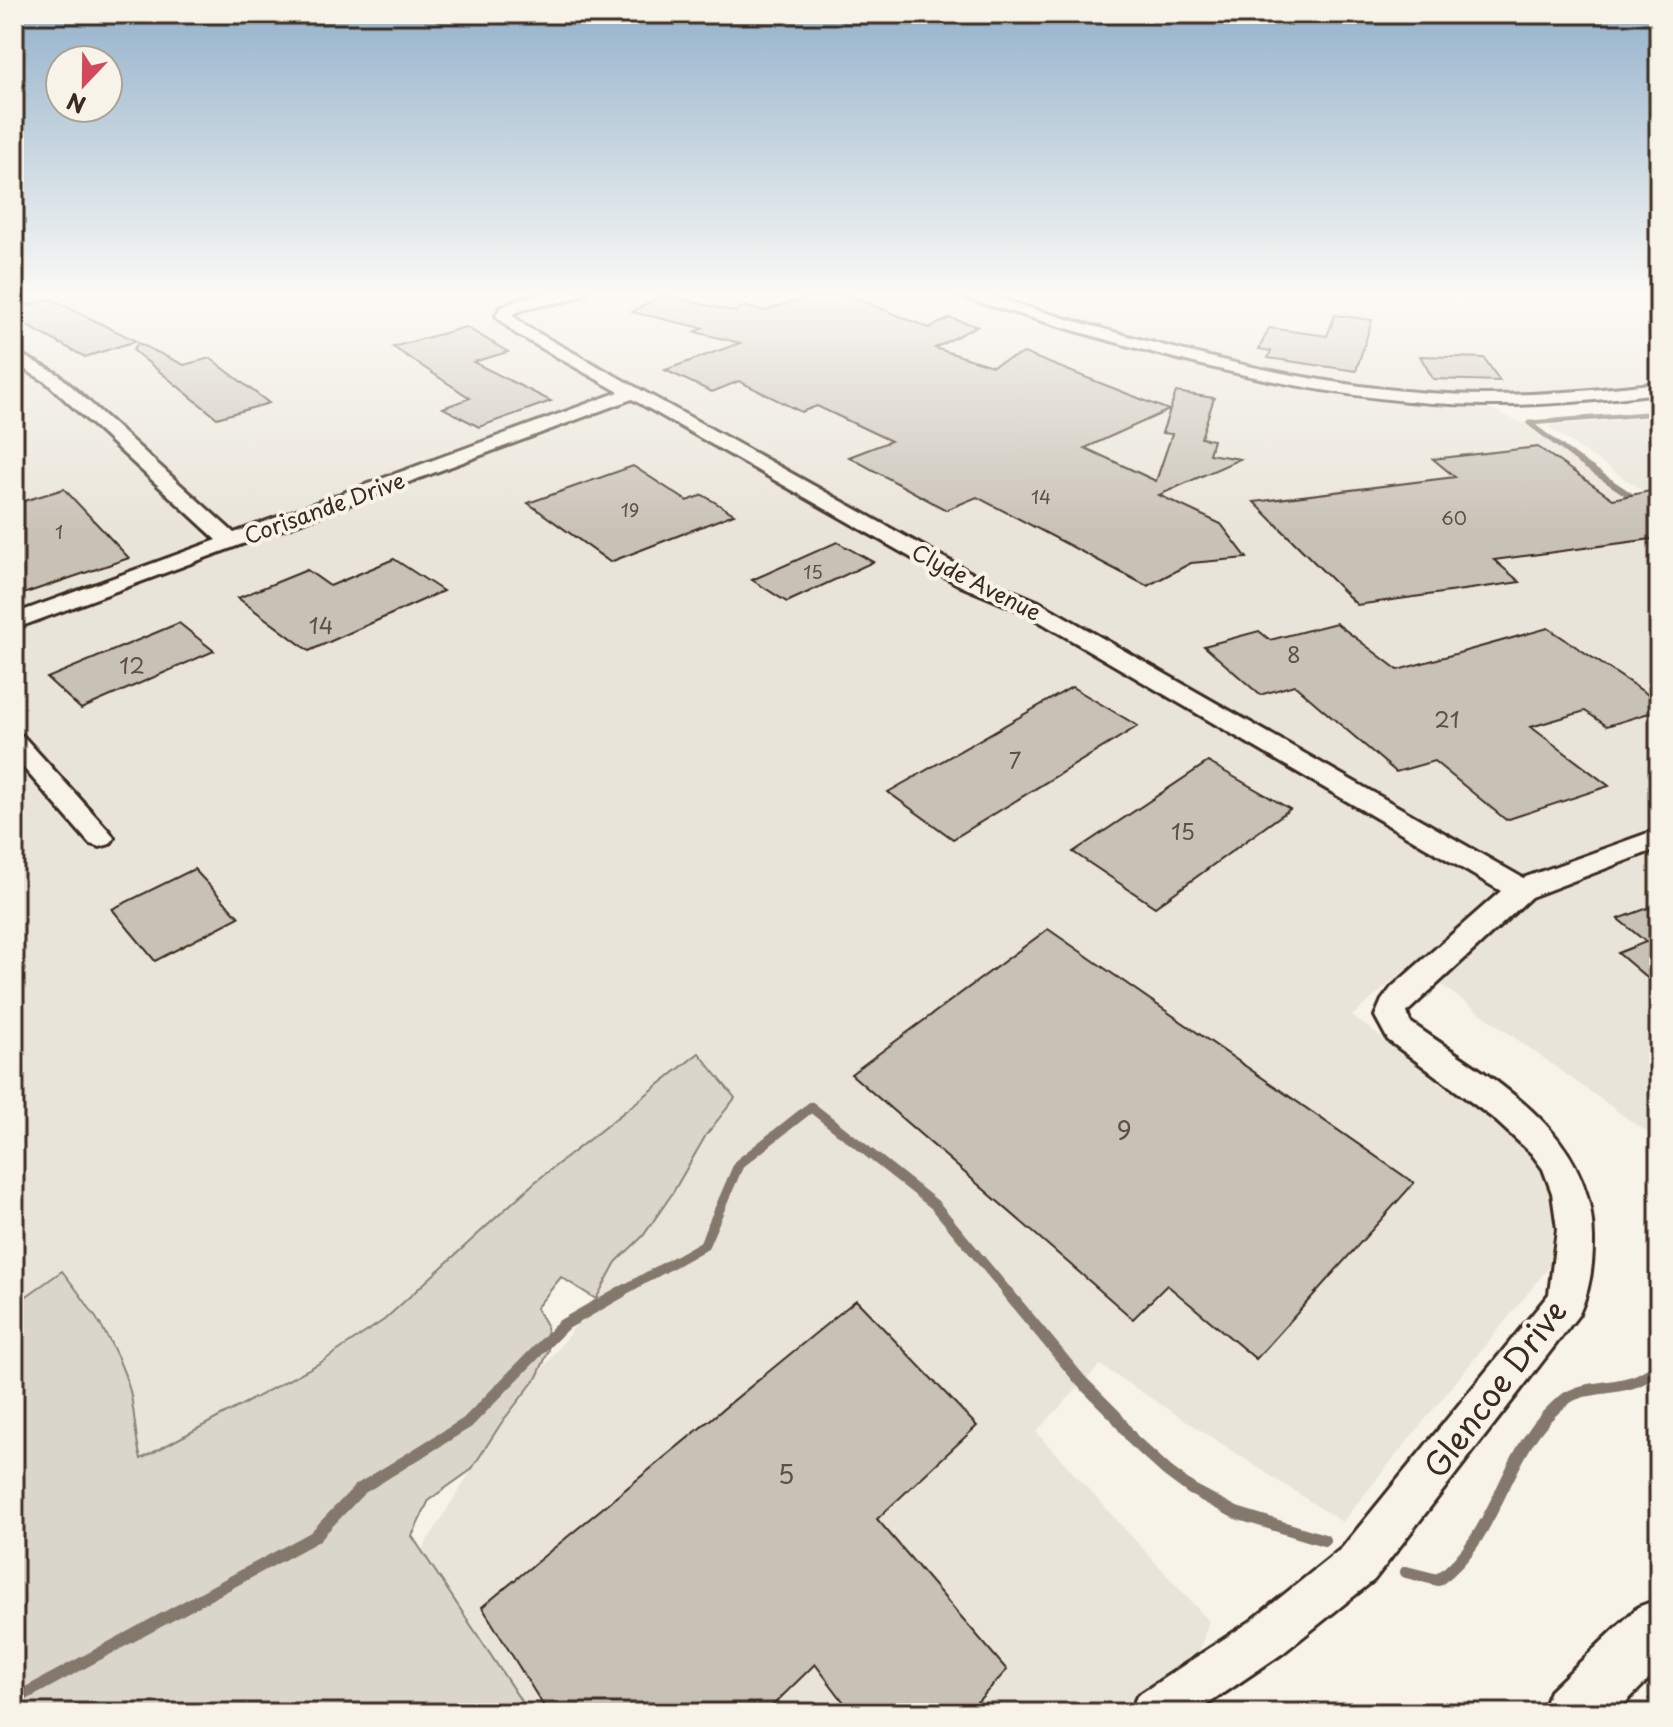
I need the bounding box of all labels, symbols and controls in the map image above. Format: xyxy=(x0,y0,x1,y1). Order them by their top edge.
north arrow xyxy=(44,44,124,124)
text: N xyxy=(62,85,90,122)
street label: Corisande Drive xyxy=(239,463,409,551)
house number: 14 xyxy=(1031,483,1051,510)
house number: 19 xyxy=(621,496,639,523)
house number: 60 xyxy=(1441,504,1467,531)
house number: 1 xyxy=(55,518,63,545)
street label: Clyde Avenue xyxy=(907,534,1047,628)
house number: 15 xyxy=(803,558,823,585)
house number: 14 xyxy=(309,608,333,641)
house number: 8 xyxy=(1287,637,1301,670)
house number: 12 xyxy=(119,648,145,681)
house number: 21 xyxy=(1434,702,1460,735)
house number: 7 xyxy=(1009,743,1021,776)
house number: 15 xyxy=(1171,814,1195,847)
house number: 9 xyxy=(1116,1110,1132,1149)
street label: Glencoe Drive xyxy=(1411,1289,1577,1487)
house number: 5 xyxy=(778,1454,794,1493)

